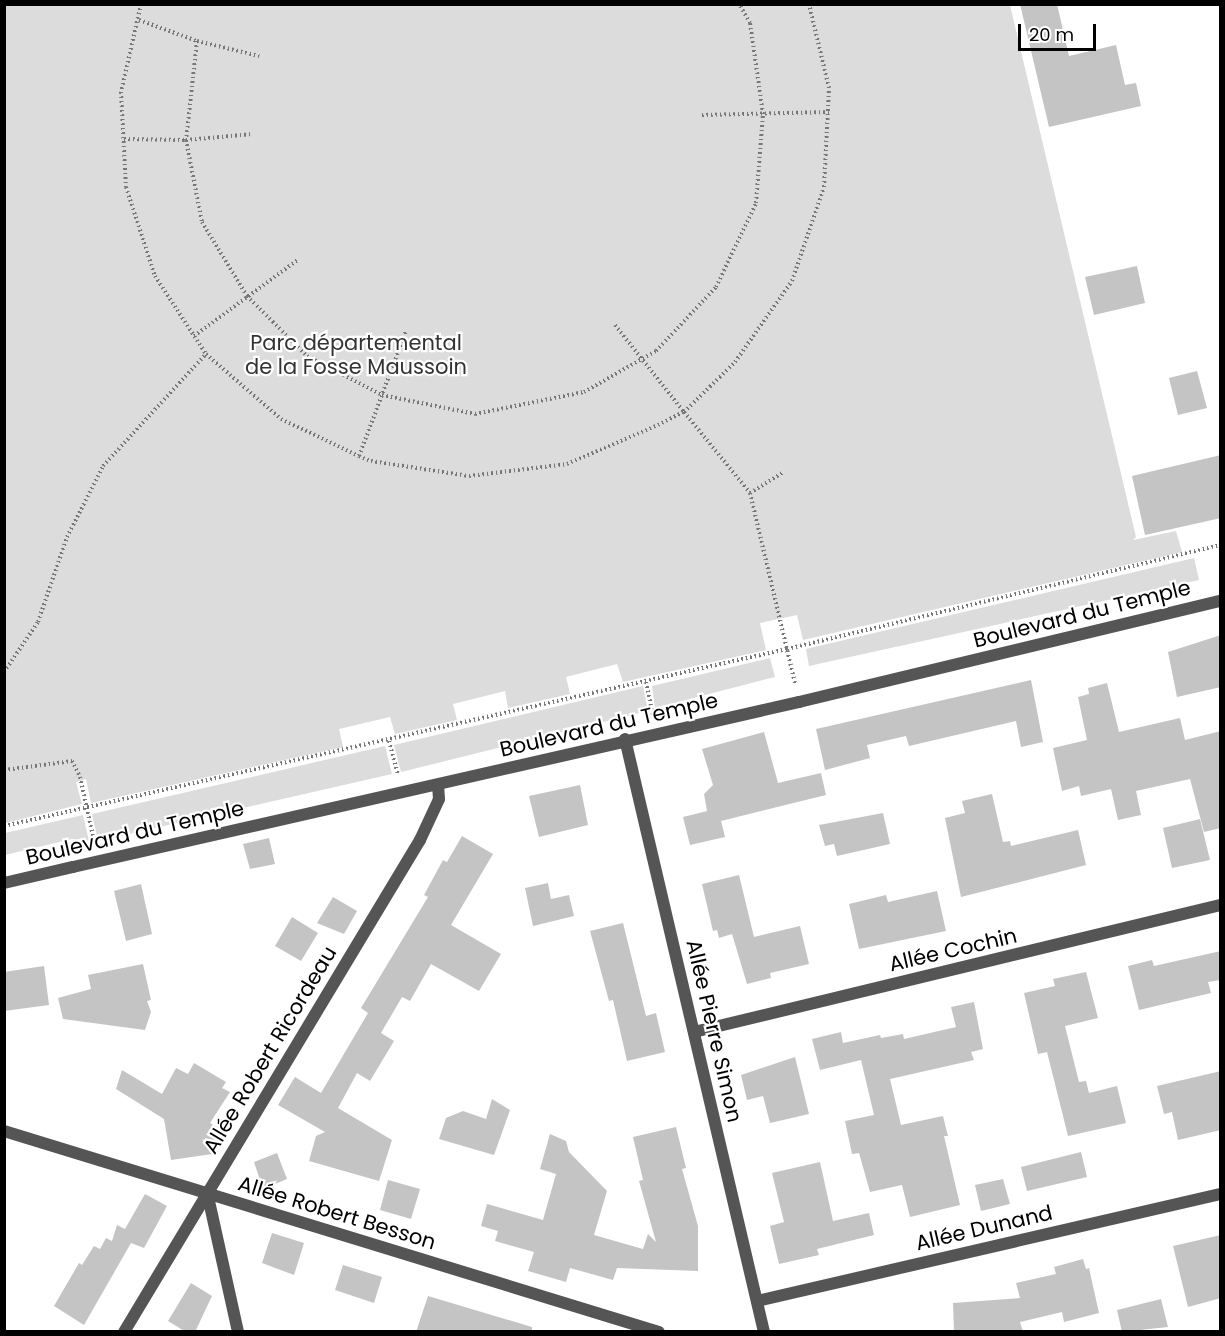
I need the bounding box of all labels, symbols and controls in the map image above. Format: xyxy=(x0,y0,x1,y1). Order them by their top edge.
scale bar xyxy=(1021,12,1099,50)
text: 20 m xyxy=(1029,22,1074,47)
park label: Parc départemental de la Fosse Maussoin xyxy=(245,330,467,380)
street label: Boulevard du Temple xyxy=(971,575,1193,653)
street label: Boulevard du Temple xyxy=(497,688,721,762)
street label: Boulevard du Temple xyxy=(23,796,247,870)
street label: Allée Cochin xyxy=(887,923,1019,977)
street label: Allée Pierre Simon xyxy=(681,937,747,1125)
street label: Allée Robert Ricordeau xyxy=(198,942,342,1158)
street label: Allée Robert Besson xyxy=(235,1171,439,1255)
street label: Allée Dunand xyxy=(913,1200,1055,1256)

